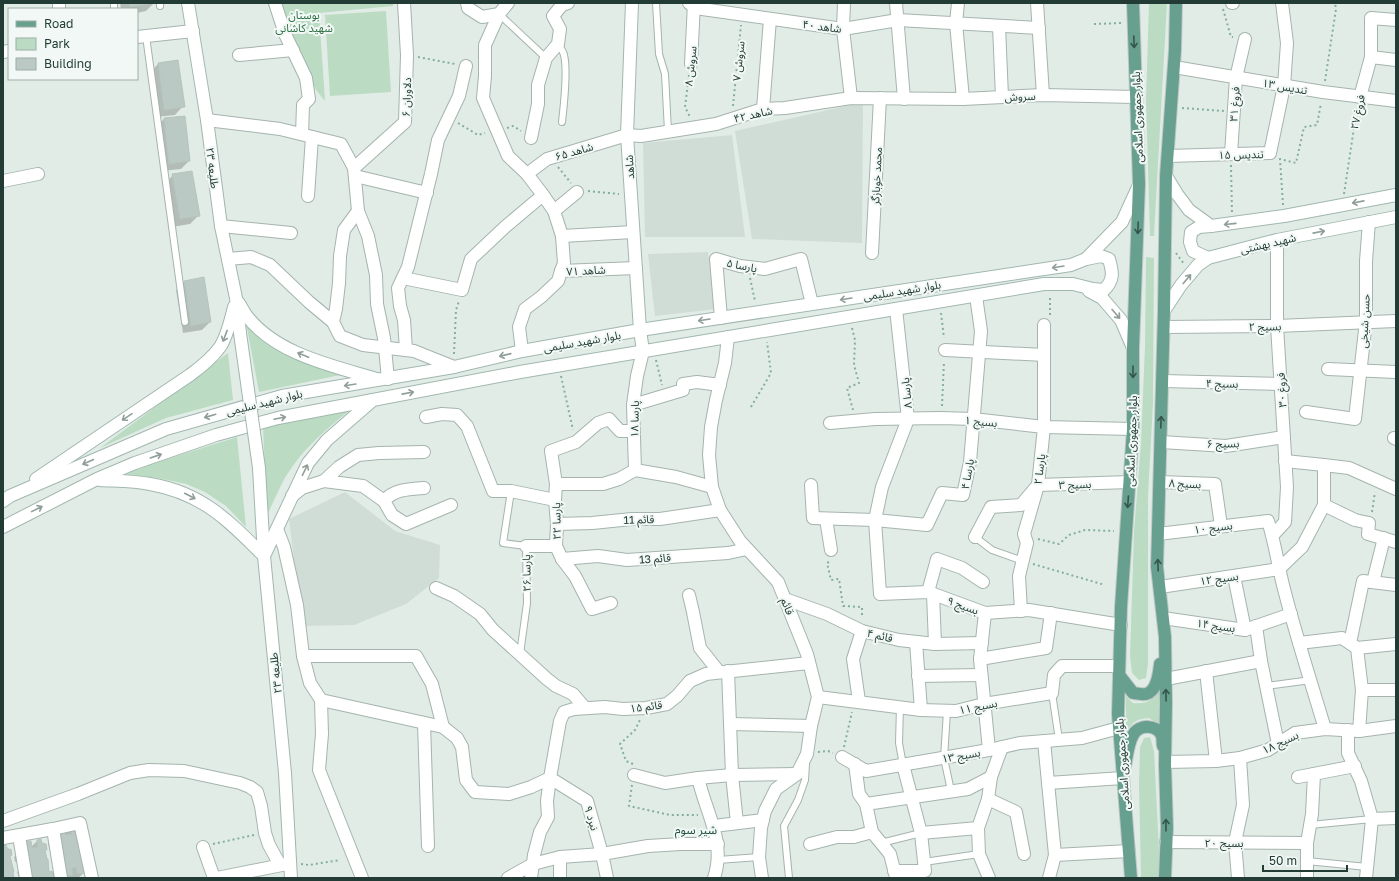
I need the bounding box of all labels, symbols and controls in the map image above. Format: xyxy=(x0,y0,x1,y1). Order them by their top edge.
legend xyxy=(8,8,138,80)
park label: بوستان شهید کاشانی xyxy=(275,8,333,35)
text: Road xyxy=(44,16,73,31)
street label: شاهد ۴۰ xyxy=(802,17,843,35)
one-way arrow xyxy=(1130,35,1138,48)
text: Park xyxy=(44,36,70,51)
street label: سروش ۷ xyxy=(729,40,748,82)
street label: سروش ۸ xyxy=(681,45,700,87)
text: Building xyxy=(44,56,92,71)
street label: بلوار جمهوری اسلامی xyxy=(1129,71,1146,163)
street label: تندیس ۱۳ xyxy=(1261,76,1309,97)
street label: دلاوران ۶ xyxy=(399,77,414,117)
street label: فروغ ۳۱ xyxy=(1226,86,1244,122)
street label: سروش xyxy=(1004,89,1036,104)
street label: فروغ ۲۷ xyxy=(1347,93,1369,131)
street label: شاهد ۴۲ xyxy=(732,103,774,125)
street label: شاهد ۶۵ xyxy=(553,139,595,163)
street label: محمد خوبازگر xyxy=(868,146,885,206)
street label: طلیعه ۲۳ xyxy=(203,147,222,189)
street label: تندیس ۱۵ xyxy=(1218,147,1264,162)
street label: شاهد xyxy=(622,154,636,179)
one-way arrow xyxy=(1352,199,1365,207)
one-way arrow xyxy=(1224,220,1237,228)
one-way arrow xyxy=(1134,221,1141,234)
one-way arrow xyxy=(1312,227,1325,235)
street label: شهید بهشتی xyxy=(1239,230,1298,257)
street label: پارسا ۵ xyxy=(725,256,758,276)
street label: شاهد ۷۱ xyxy=(566,262,606,278)
one-way arrow xyxy=(1052,263,1065,271)
one-way arrow xyxy=(1182,273,1191,284)
street label: بلوار شهید سلیمی xyxy=(862,277,942,304)
street label: حسن شیخی xyxy=(1356,293,1373,349)
one-way arrow xyxy=(840,295,853,303)
one-way arrow xyxy=(1111,309,1120,319)
one-way arrow xyxy=(698,316,711,324)
street label: بسیج ۲ xyxy=(1249,319,1281,335)
street label: بلوار شهید سلیمی xyxy=(542,328,622,355)
one-way arrow xyxy=(221,329,229,341)
one-way arrow xyxy=(297,350,309,358)
one-way arrow xyxy=(499,352,512,360)
one-way arrow xyxy=(1129,365,1137,378)
street label: فروغ ۳۰ xyxy=(1274,372,1290,408)
street label: بسیج ۴ xyxy=(1206,376,1238,392)
street label: پارسا ۸ xyxy=(898,377,916,409)
one-way arrow xyxy=(344,381,357,389)
street label: بلوار شهید سلیمی xyxy=(224,386,304,419)
one-way arrow xyxy=(401,389,414,397)
street label: بلوار جمهوری اسلامی xyxy=(1123,395,1140,487)
street label: پارسا ۱۸ xyxy=(627,400,643,438)
one-way arrow xyxy=(204,413,217,420)
one-way arrow xyxy=(273,413,286,421)
street label: بسیج ۱ xyxy=(964,413,998,431)
one-way arrow xyxy=(121,414,133,422)
one-way arrow xyxy=(1158,416,1165,429)
street label: بسیج ۶ xyxy=(1207,436,1239,452)
one-way arrow xyxy=(149,452,162,459)
street label: پارسا ۲ xyxy=(1031,453,1049,485)
one-way arrow xyxy=(83,458,95,466)
street label: پارسا ۴ xyxy=(958,458,978,491)
one-way arrow xyxy=(301,464,309,476)
street label: بسیج ۸ xyxy=(1168,476,1202,492)
street label: بسیج ۳ xyxy=(1058,477,1092,493)
one-way arrow xyxy=(184,493,196,501)
one-way arrow xyxy=(1125,495,1132,508)
street label: پارسا ۲۲ xyxy=(549,502,565,540)
one-way arrow xyxy=(31,505,43,512)
street label: قائم 11 xyxy=(623,512,655,529)
street label: بسیج ۱۰ xyxy=(1193,518,1233,538)
street label: قائم 13 xyxy=(639,550,672,569)
street label: پارسا ۲۶ xyxy=(519,554,535,592)
one-way arrow xyxy=(1154,559,1162,572)
street label: بسیج ۱۲ xyxy=(1199,569,1239,589)
street label: بسیج ۹ xyxy=(945,593,981,619)
street label: قائم xyxy=(776,596,797,618)
street label: بسیج ۱۴ xyxy=(1196,616,1236,636)
street label: قائم ۴ xyxy=(865,626,894,647)
street label: طلیعه ۲۳ xyxy=(266,652,285,694)
one-way arrow xyxy=(1162,689,1170,702)
street label: بسیج ۱۱ xyxy=(958,696,999,718)
street label: قائم ۱۵ xyxy=(629,698,663,717)
street label: بلوار جمهوری اسلامی xyxy=(1112,718,1133,810)
street label: بسیج ۱۸ xyxy=(1260,728,1301,758)
street label: بسیج ۱۳ xyxy=(941,745,982,767)
street label: نبرد ۹ xyxy=(581,804,602,832)
one-way arrow xyxy=(1162,819,1170,832)
district label: شیر سوم xyxy=(675,822,717,839)
street label: بسیج ۲۰ xyxy=(1205,836,1243,851)
scale bar xyxy=(1263,847,1347,873)
text: 50 m xyxy=(1269,853,1297,868)

